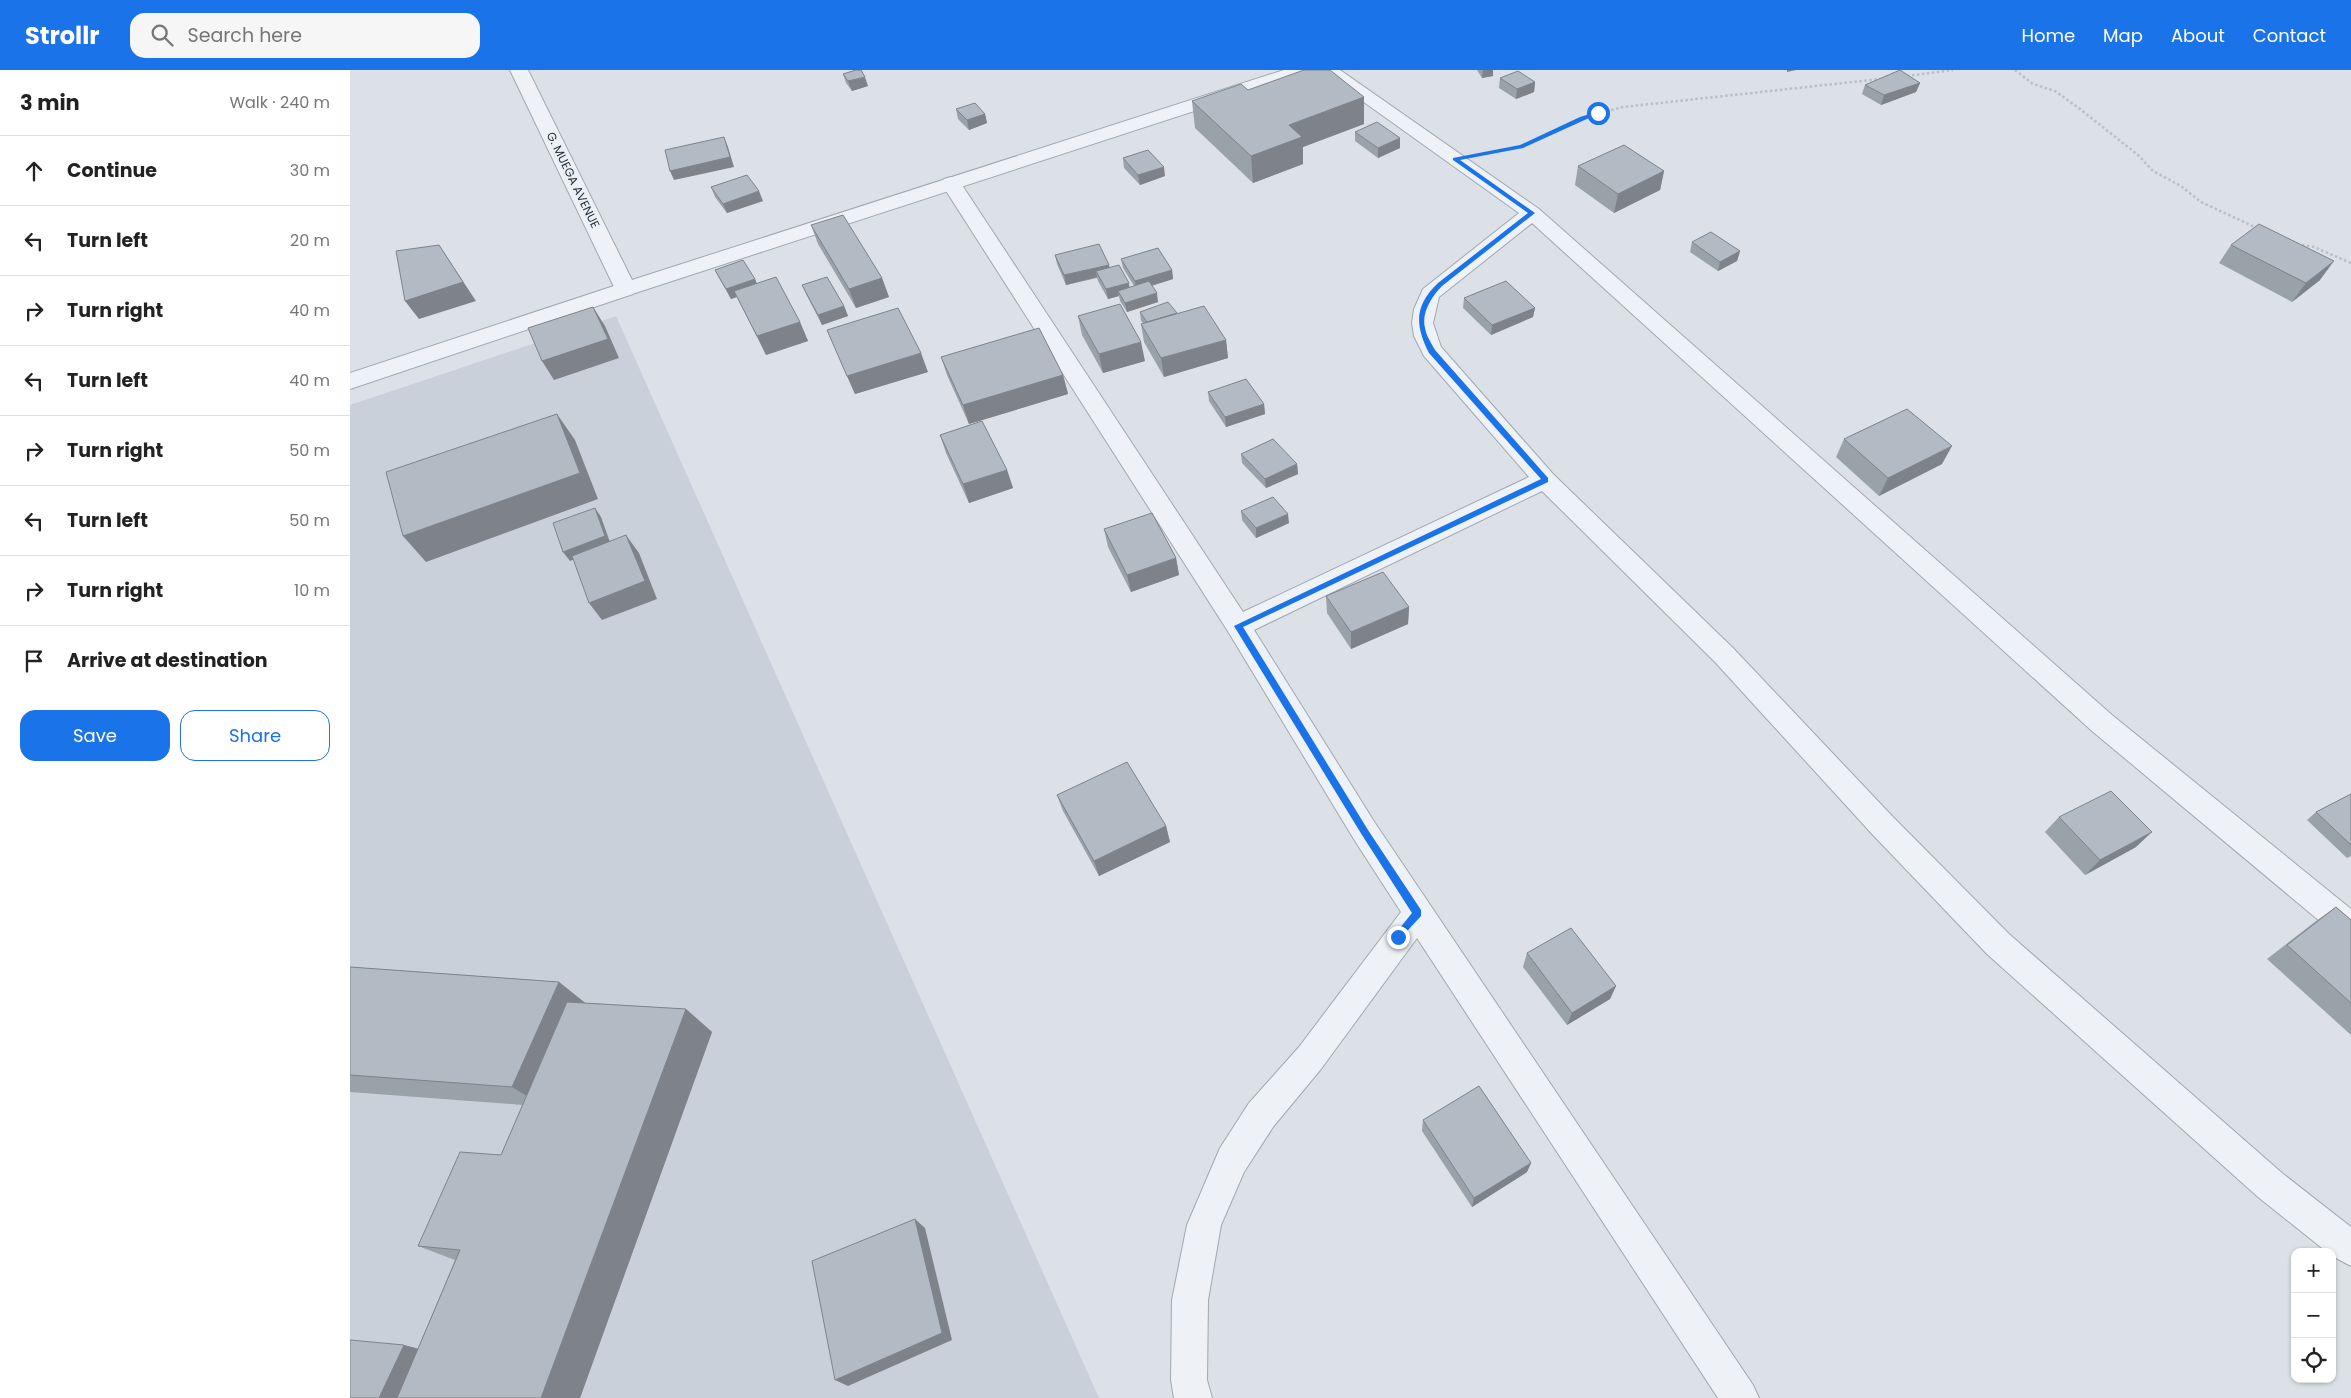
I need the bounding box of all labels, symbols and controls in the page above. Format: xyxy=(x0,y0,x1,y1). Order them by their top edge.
search box xyxy=(130,13,480,58)
text: Strollr xyxy=(25,19,100,52)
icon: search xyxy=(148,21,176,49)
text: Search here xyxy=(188,22,302,49)
text: Home xyxy=(2021,23,2075,48)
text: Map xyxy=(2103,23,2143,48)
text: About xyxy=(2171,23,2225,48)
text: Contact xyxy=(2253,23,2326,48)
text: 3 min xyxy=(20,88,80,117)
text: Walk · 240 m xyxy=(229,91,330,114)
route start xyxy=(1587,102,1610,125)
street label: G. MUEGA AVENUE xyxy=(543,129,604,231)
icon: ahead xyxy=(20,157,48,185)
text: Continue xyxy=(67,157,157,184)
text: 30 m xyxy=(290,159,330,182)
icon: left xyxy=(20,227,48,255)
text: Turn left xyxy=(67,227,148,254)
text: 20 m xyxy=(290,229,330,252)
icon: right xyxy=(20,297,48,325)
text: Turn right xyxy=(67,297,163,324)
text: 40 m xyxy=(289,299,330,322)
icon: left xyxy=(20,367,48,395)
text: Turn left xyxy=(67,367,148,394)
text: 40 m xyxy=(289,369,330,392)
icon: right xyxy=(20,437,48,465)
text: Turn right xyxy=(67,437,163,464)
text: 50 m xyxy=(289,439,330,462)
icon: left xyxy=(20,507,48,535)
text: Turn left xyxy=(67,507,148,534)
text: 50 m xyxy=(289,509,330,532)
icon: right xyxy=(20,577,48,605)
text: Turn right xyxy=(67,577,163,604)
text: 10 m xyxy=(294,579,330,602)
icon: arrive xyxy=(20,647,48,675)
text: Arrive at destination xyxy=(67,647,268,674)
button: Save xyxy=(20,710,170,761)
button: Share xyxy=(180,710,330,761)
route end xyxy=(1387,926,1410,949)
map controls xyxy=(2291,1248,2336,1383)
button: + xyxy=(2291,1248,2336,1293)
button: − xyxy=(2291,1293,2336,1338)
button: locate xyxy=(2291,1338,2336,1383)

